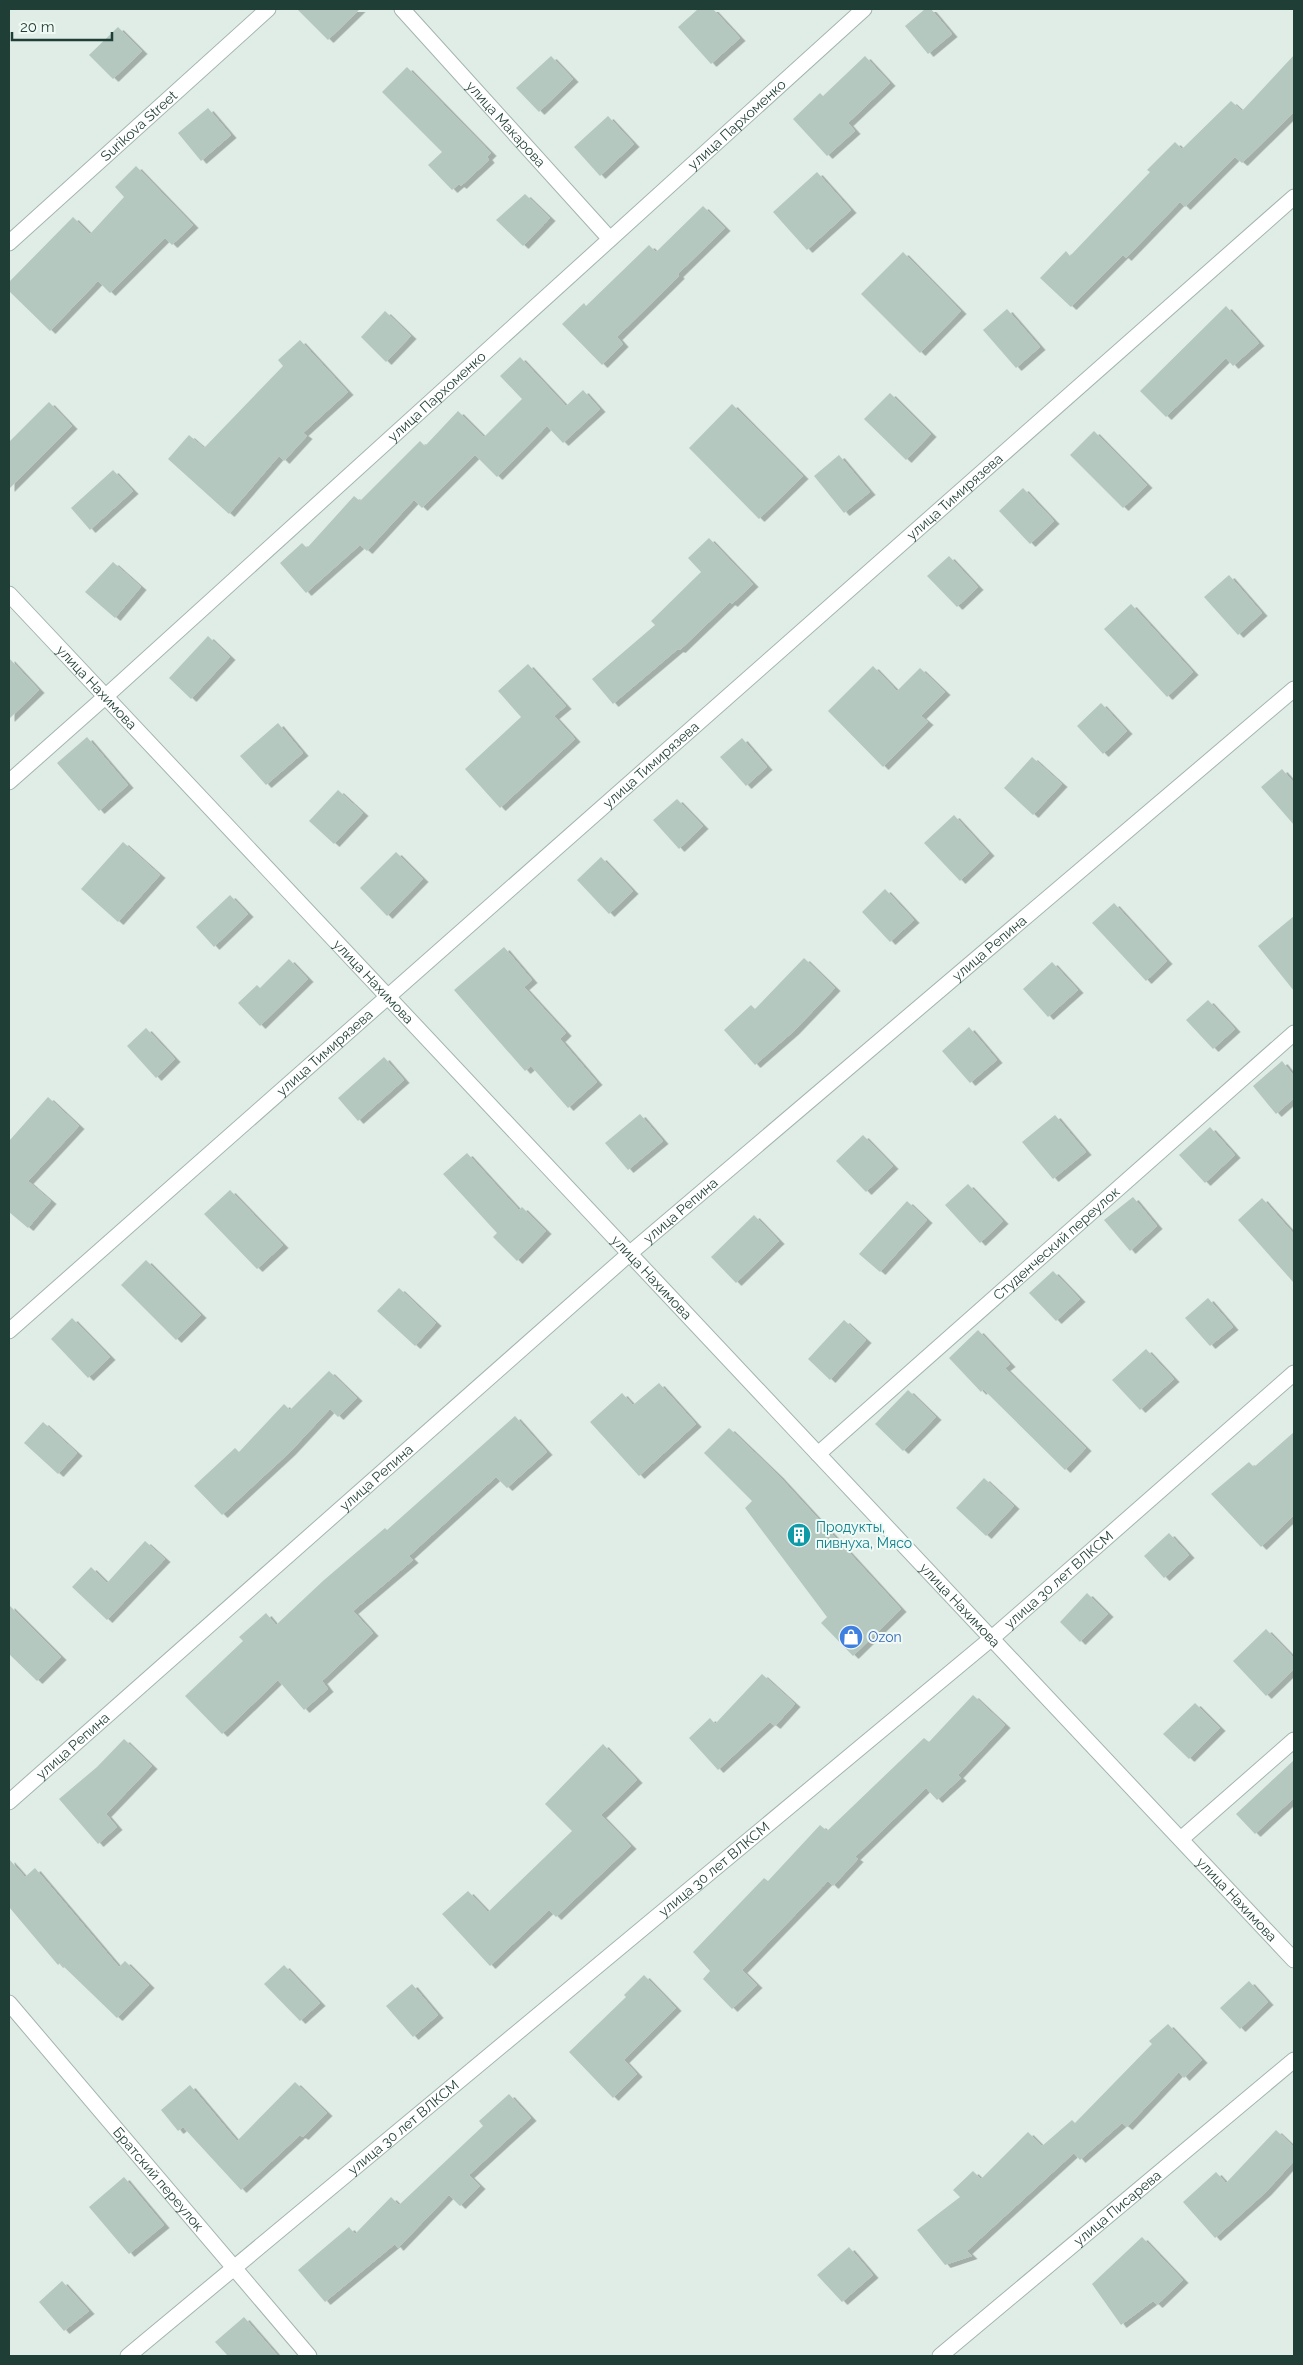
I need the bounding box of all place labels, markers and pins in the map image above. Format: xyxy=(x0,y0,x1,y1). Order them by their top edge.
place label: Продукты, пивнуха, Мясо xyxy=(816,1519,912,1551)
building icon: Продукты, пивнуха, Мясо xyxy=(786,1522,812,1548)
shop icon: Ozon xyxy=(838,1624,864,1650)
place label: Ozon xyxy=(868,1629,902,1645)

